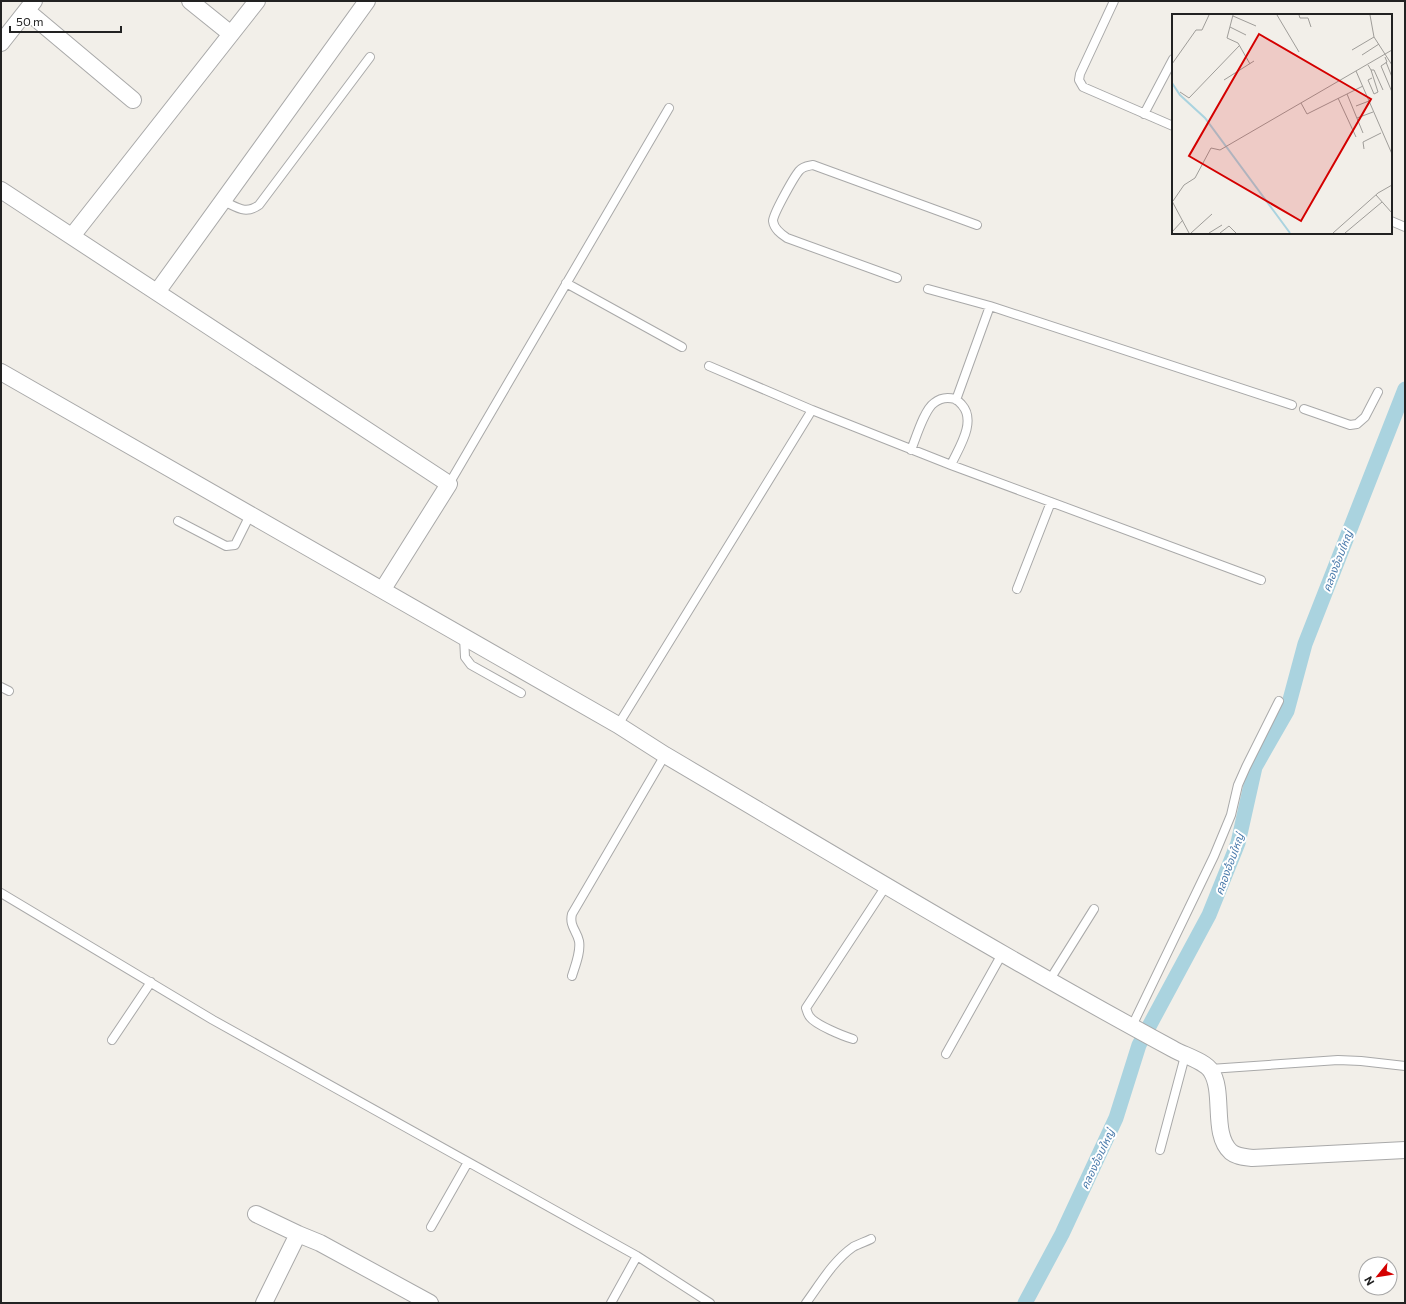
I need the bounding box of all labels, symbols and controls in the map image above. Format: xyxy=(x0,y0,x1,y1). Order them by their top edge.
scale bar xyxy=(10,8,121,34)
text: 50 m xyxy=(16,14,44,28)
inset map xyxy=(1172,14,1392,234)
water label: คลองอ้อมใหญ่ xyxy=(1319,527,1355,593)
water label: คลองอ้อมใหญ่ xyxy=(1212,830,1247,896)
water label: คลองอ้อมใหญ่ xyxy=(1078,1125,1117,1191)
north arrow xyxy=(1358,1256,1398,1296)
text: N xyxy=(1361,1274,1377,1288)

